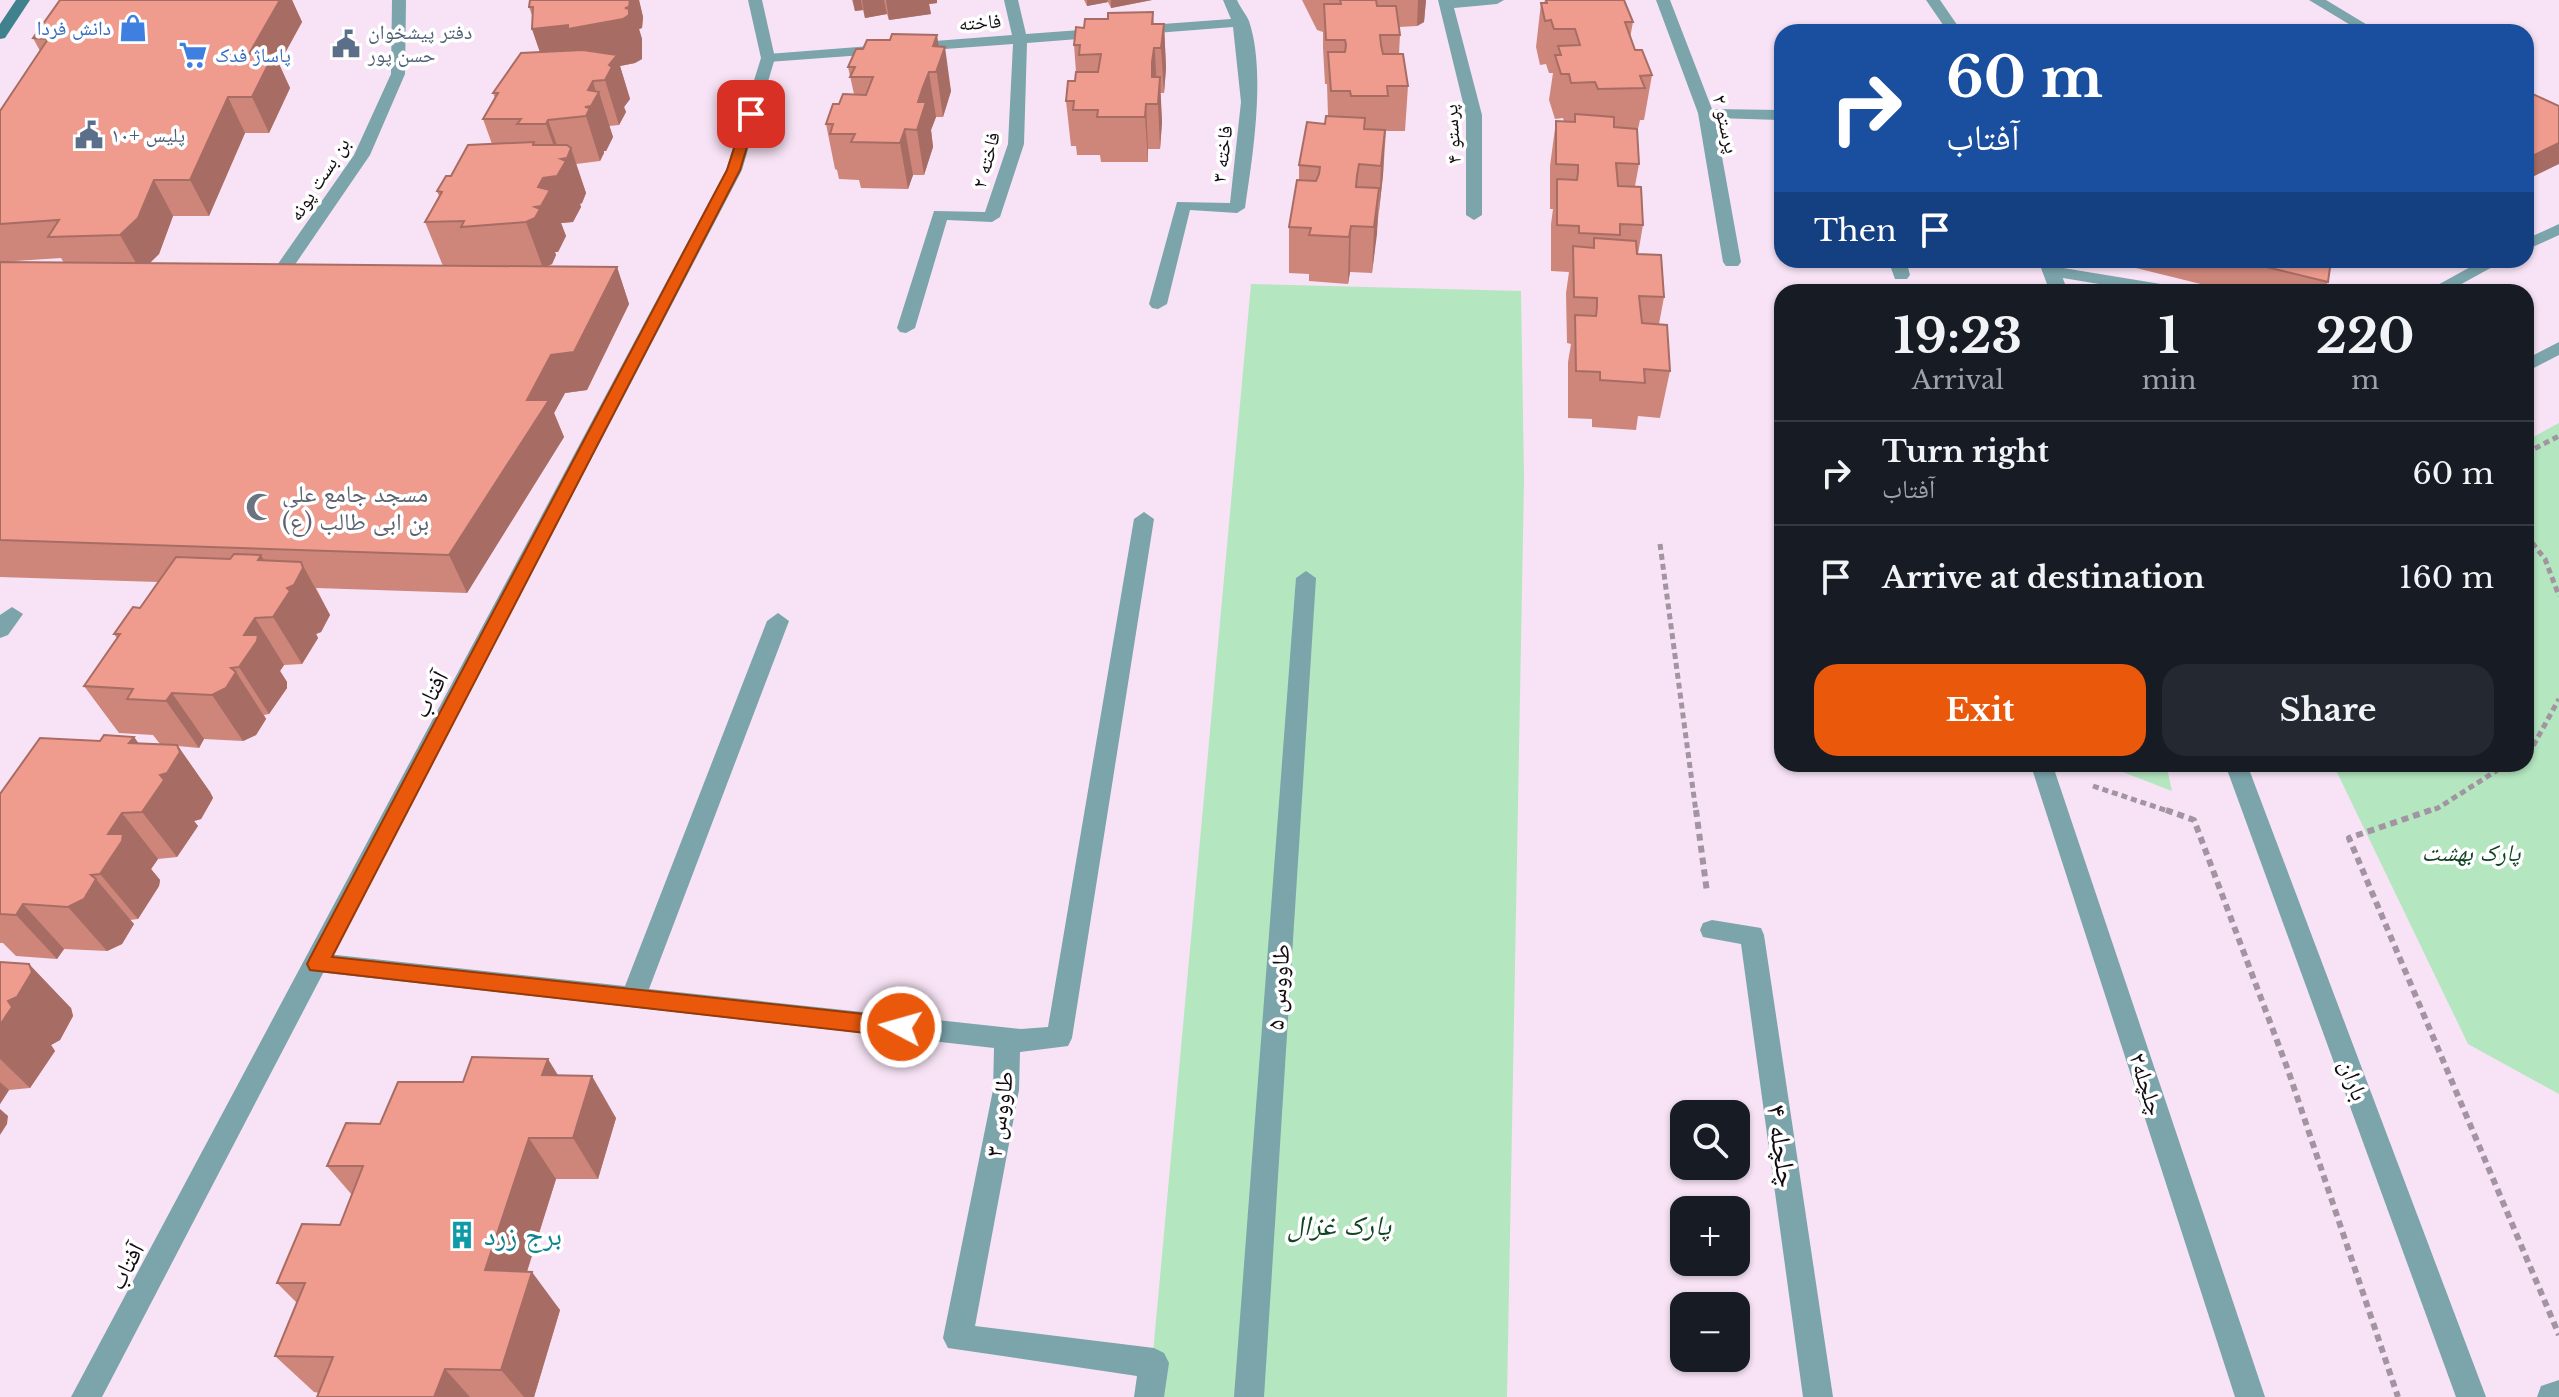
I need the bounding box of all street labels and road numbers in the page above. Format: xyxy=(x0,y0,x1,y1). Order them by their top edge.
street label: فاخته xyxy=(958,9,1002,35)
street label: پرستو ۲ xyxy=(1707,92,1744,156)
street label: پرستو ۴ xyxy=(1438,103,1466,164)
street label: فاخته ۳ xyxy=(1207,124,1237,184)
street label: فاخته ۲ xyxy=(967,129,1005,191)
street label: بن بست پونه xyxy=(283,133,355,225)
street label: آفتاب xyxy=(406,665,455,722)
street label: طاووس ۵ xyxy=(1261,943,1295,1031)
street label: چلچله۲ xyxy=(2123,1049,2171,1119)
street label: باران xyxy=(2333,1055,2375,1105)
street label: طاووس ۳ xyxy=(979,1069,1019,1159)
street label: چلچله ۴ xyxy=(1759,1102,1805,1190)
street label: آفتاب xyxy=(102,1237,151,1294)

